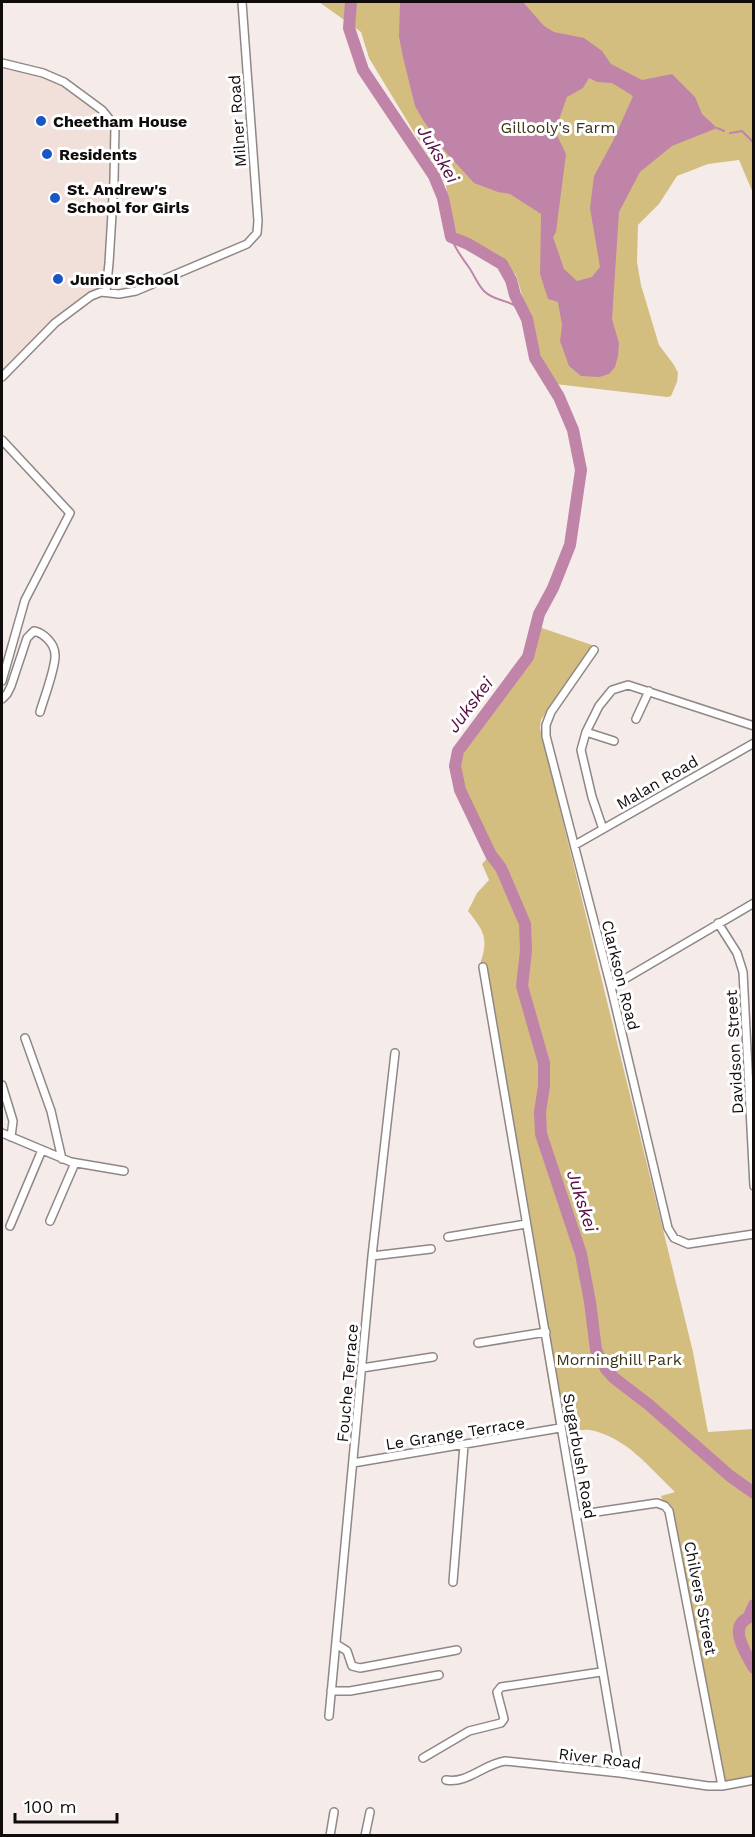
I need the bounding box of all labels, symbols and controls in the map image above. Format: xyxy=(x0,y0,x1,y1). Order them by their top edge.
street label: Milner Road xyxy=(225,74,250,168)
place label: Cheetham House xyxy=(53,112,187,131)
marker: Cheetham House xyxy=(34,114,48,128)
park label: Gillooly's Farm xyxy=(501,118,615,137)
water label: Jukskei xyxy=(413,121,465,188)
place label: Residents xyxy=(59,145,138,164)
marker: Residents xyxy=(40,147,54,161)
place label: St. Andrew's School for Girls xyxy=(67,180,190,217)
marker: St. Andrew's School for Girls xyxy=(48,191,62,205)
place label: Junior School xyxy=(70,270,180,289)
marker: Junior School xyxy=(51,272,65,286)
water label: Jukskei xyxy=(442,672,498,736)
street label: Malan Road xyxy=(613,751,701,813)
street label: Clarkson Road xyxy=(598,918,643,1032)
street label: Davidson Street xyxy=(722,989,747,1115)
water label: Jukskei xyxy=(563,1167,603,1236)
street label: Fouche Terrace xyxy=(333,1323,362,1443)
park label: Morninghill Park xyxy=(556,1350,682,1369)
street label: Sugarbush Road xyxy=(559,1392,600,1520)
street label: Le Grange Terrace xyxy=(384,1413,526,1454)
street label: Chilvers Street xyxy=(680,1540,721,1657)
street label: River Road xyxy=(558,1744,642,1773)
scale bar xyxy=(15,1786,117,1824)
text: 100 m xyxy=(24,1796,77,1817)

